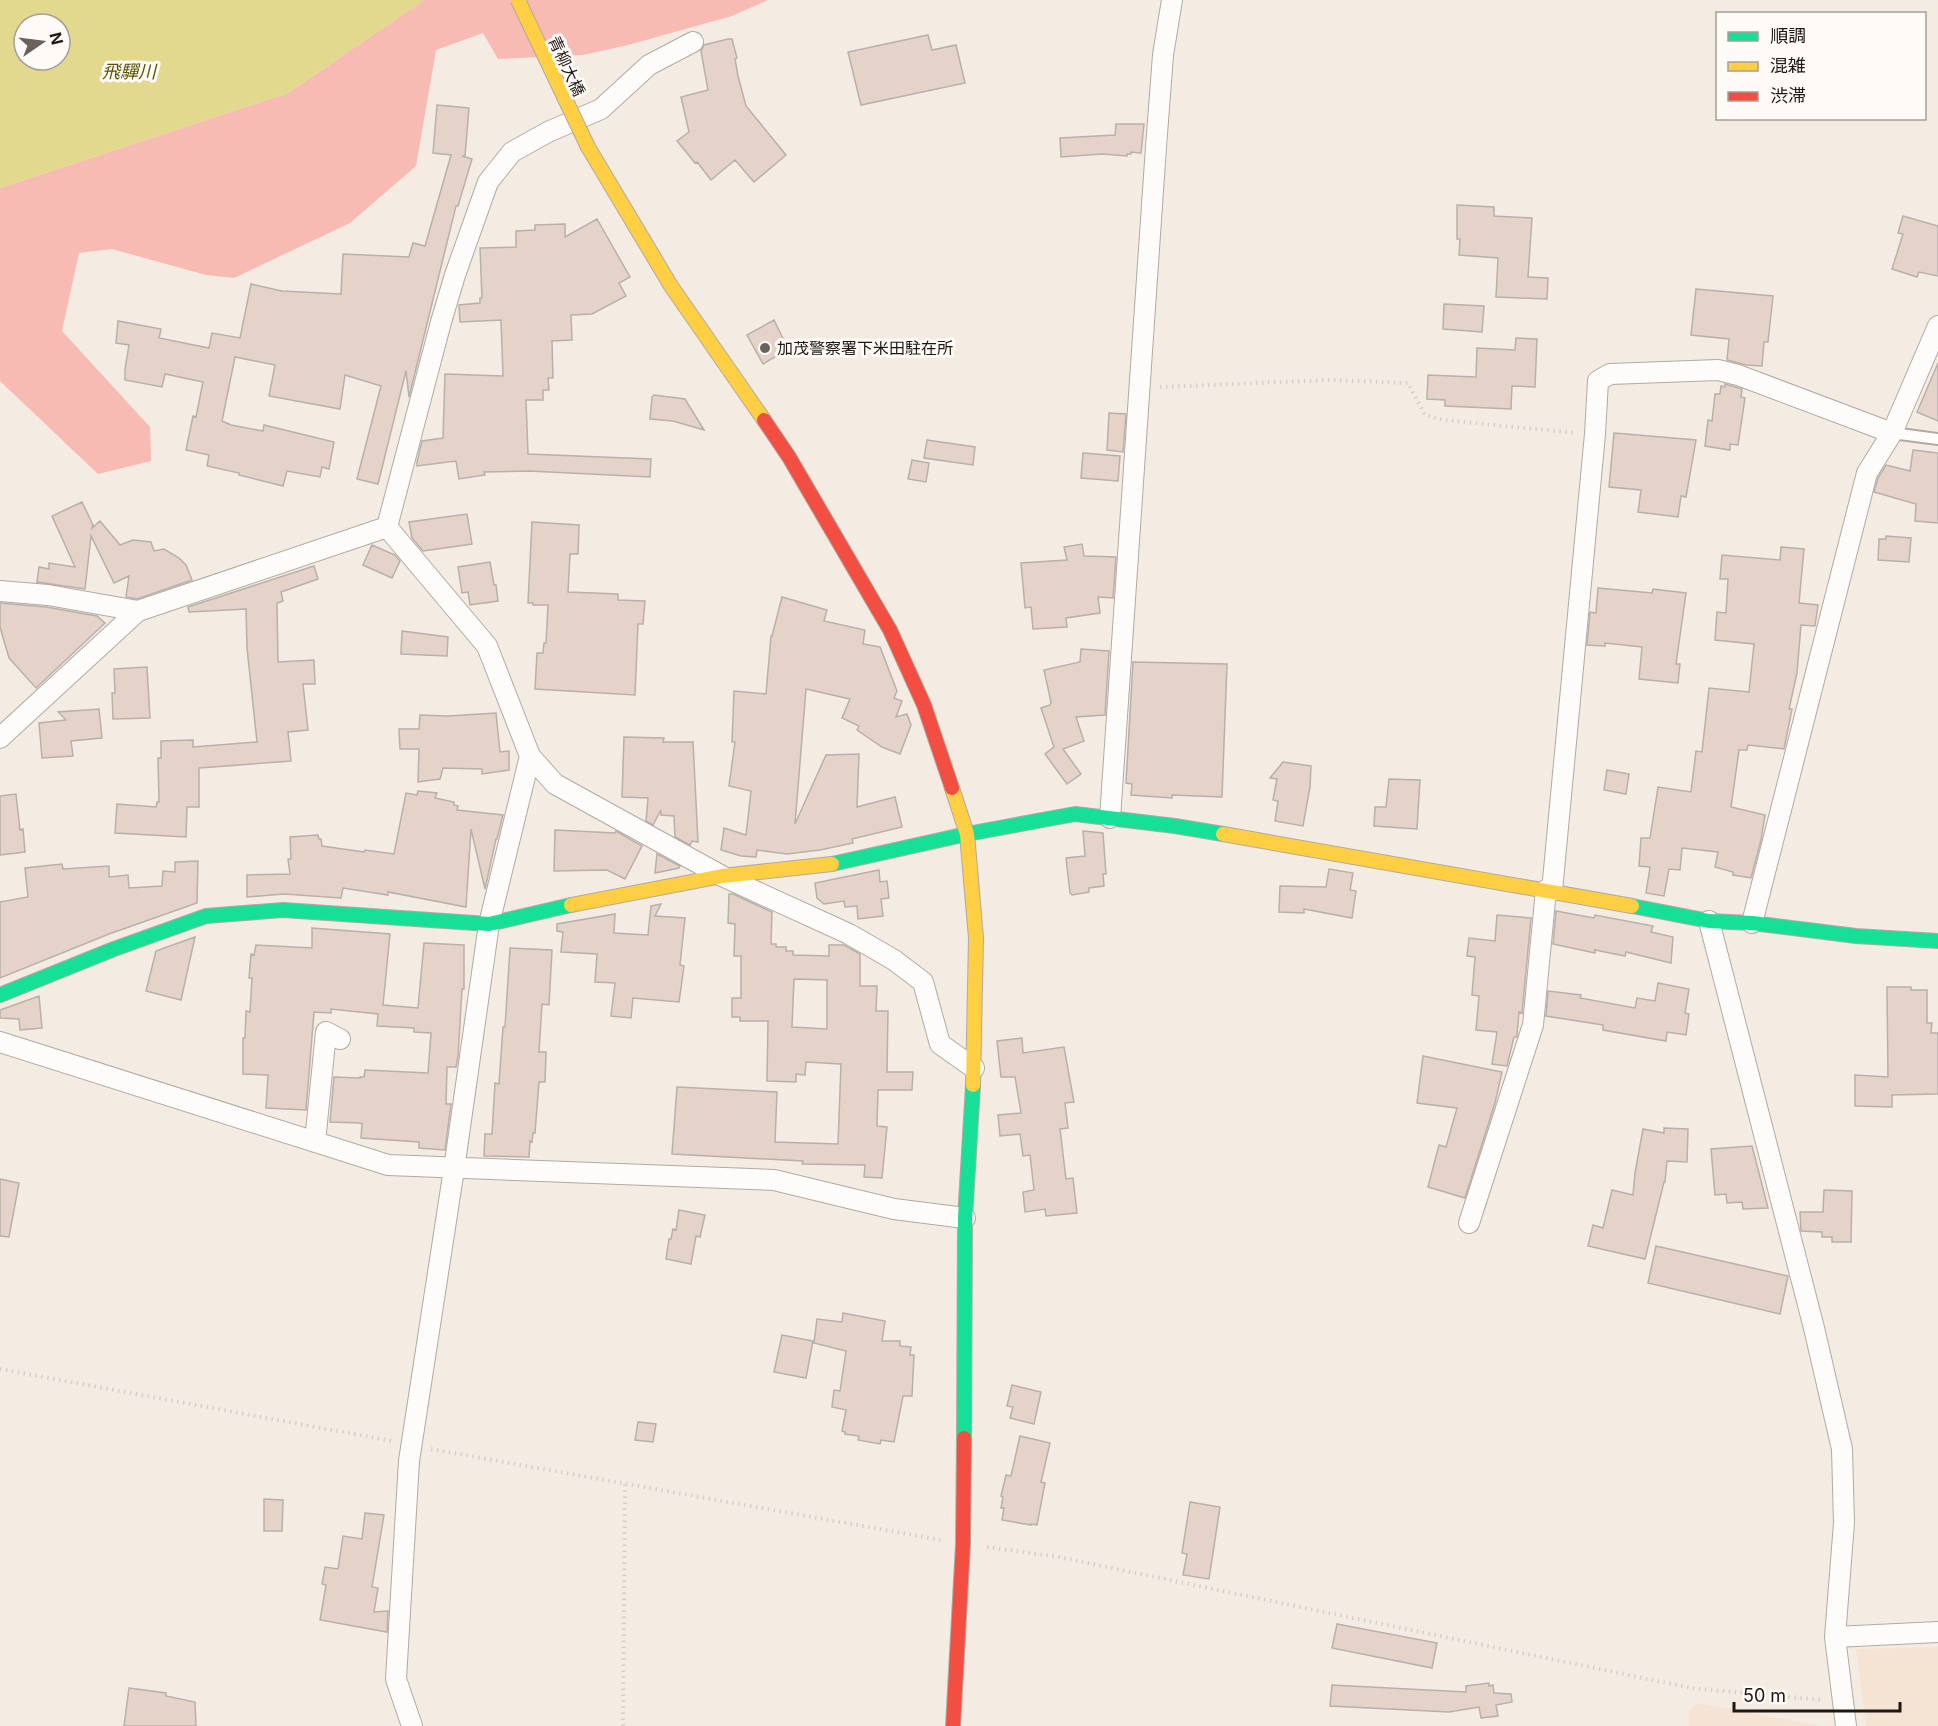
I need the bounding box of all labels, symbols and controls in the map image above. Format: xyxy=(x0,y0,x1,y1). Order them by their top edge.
north arrow xyxy=(12,12,72,72)
legend xyxy=(1716,12,1926,120)
text: 順調 xyxy=(1770,25,1806,46)
text: N xyxy=(45,30,68,47)
street label: 青柳大橋 xyxy=(544,33,590,99)
text: 混雑 xyxy=(1770,55,1806,76)
water label: 飛驒川 xyxy=(102,61,158,82)
text: 渋滞 xyxy=(1770,85,1806,106)
place label: 加茂警察署下米田駐在所 xyxy=(777,338,953,358)
marker: 加茂警察署下米田駐在所 xyxy=(758,341,772,355)
scale bar xyxy=(1734,1675,1900,1713)
text: 50 m xyxy=(1743,1685,1786,1706)

